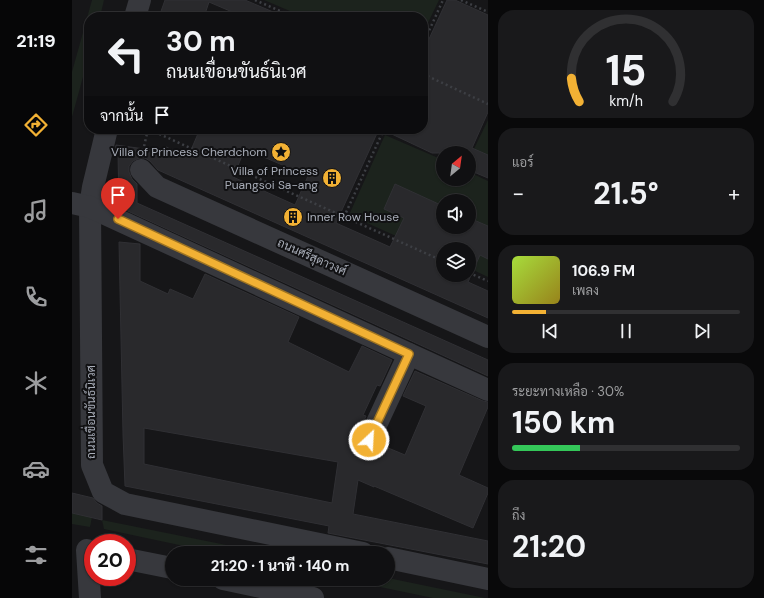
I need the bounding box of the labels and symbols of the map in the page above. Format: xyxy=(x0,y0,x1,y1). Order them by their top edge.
place icon: Villa of Princess Cherdchom xyxy=(270,141,292,163)
place label: Villa of Princess Cherdchom xyxy=(111,144,267,160)
north arrow xyxy=(436,146,476,186)
place label: Villa of Princess Puangsoi Sa-ang xyxy=(225,163,318,193)
building icon: Villa of Princess Puangsoi Sa-ang xyxy=(321,167,343,189)
pin xyxy=(101,178,135,219)
building icon: Inner Row House xyxy=(282,206,304,228)
place label: Inner Row House xyxy=(307,209,399,225)
street label: ถนนศรีสุดาวงศ์ xyxy=(275,235,349,280)
street label: ถนนเขื่อนขันธ์นิเวศ xyxy=(80,365,99,459)
position arrow xyxy=(348,419,390,461)
speed limit sign: 20 xyxy=(84,534,136,586)

